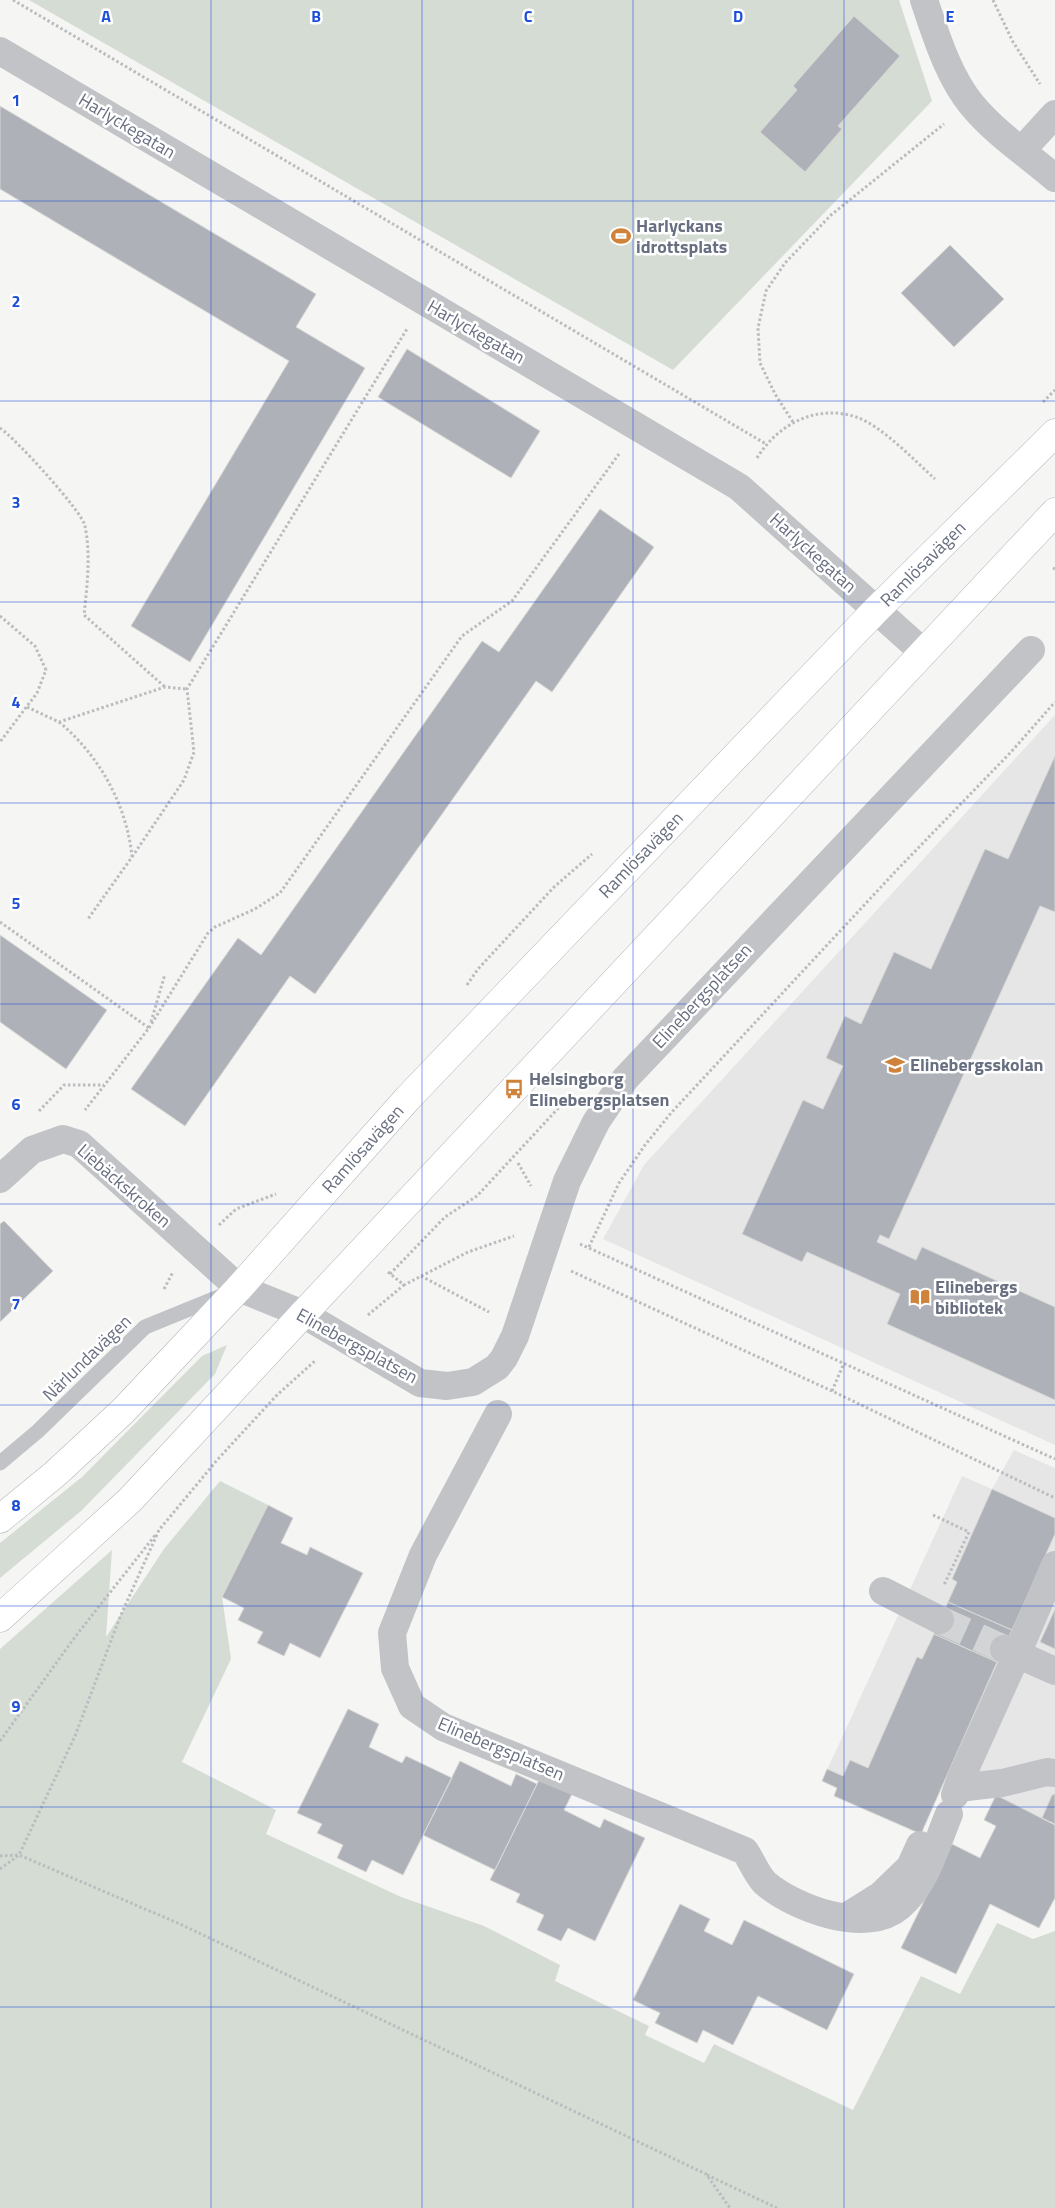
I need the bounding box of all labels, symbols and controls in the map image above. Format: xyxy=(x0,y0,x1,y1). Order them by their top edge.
text: A xyxy=(101,4,111,28)
text: B xyxy=(311,4,321,28)
text: C xyxy=(524,4,533,28)
text: D xyxy=(733,4,743,28)
text: E xyxy=(946,4,955,28)
street label: Harlyckegatan xyxy=(74,86,181,165)
text: 1 xyxy=(12,88,20,112)
place label: Harlyckans idrottsplats xyxy=(636,212,727,260)
sports icon: Harlyckans idrottsplats xyxy=(610,225,632,247)
text: 2 xyxy=(12,289,20,313)
street label: Harlyckegatan xyxy=(422,293,530,370)
text: 3 xyxy=(12,490,20,514)
street label: Harlyckegatan xyxy=(764,506,863,599)
street label: Ramlösavägen xyxy=(874,515,972,613)
text: 4 xyxy=(12,690,21,714)
street label: Ramlösavägen xyxy=(592,805,689,904)
text: 5 xyxy=(12,891,21,915)
street label: Elinebergsplatsen xyxy=(646,937,758,1054)
place label: Elinebergsskolan xyxy=(910,1051,1044,1078)
school or university icon: Elinebergsskolan xyxy=(884,1054,906,1076)
place label: Helsingborg Elinebergsplatsen xyxy=(529,1065,669,1113)
bus stop icon: Helsingborg Elinebergsplatsen xyxy=(503,1078,525,1100)
text: 6 xyxy=(12,1092,21,1116)
street label: Ramlösavägen xyxy=(315,1098,410,1199)
street label: Liebäckskroken xyxy=(72,1137,177,1234)
place label: Elinebergs bibliotek xyxy=(935,1273,1017,1321)
library icon: Elinebergs bibliotek xyxy=(909,1286,931,1308)
text: 7 xyxy=(12,1292,20,1316)
street label: Elinebergsplatsen xyxy=(292,1301,423,1390)
street label: Närlundavägen xyxy=(36,1308,137,1407)
text: 8 xyxy=(12,1493,21,1517)
text: 9 xyxy=(12,1694,21,1718)
street label: Elinebergsplatsen xyxy=(434,1710,569,1787)

